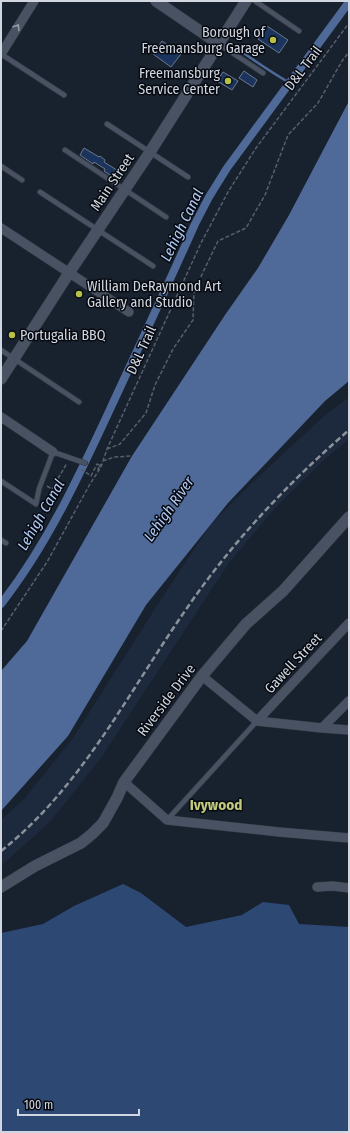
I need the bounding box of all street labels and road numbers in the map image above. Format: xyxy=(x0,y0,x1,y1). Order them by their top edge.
street label: D&L Trail xyxy=(281,42,326,94)
street label: Main Street xyxy=(87,150,138,214)
street label: D&L Trail xyxy=(123,323,160,377)
street label: Gawell Street xyxy=(261,629,326,697)
street label: Riverside Drive xyxy=(134,661,199,740)

